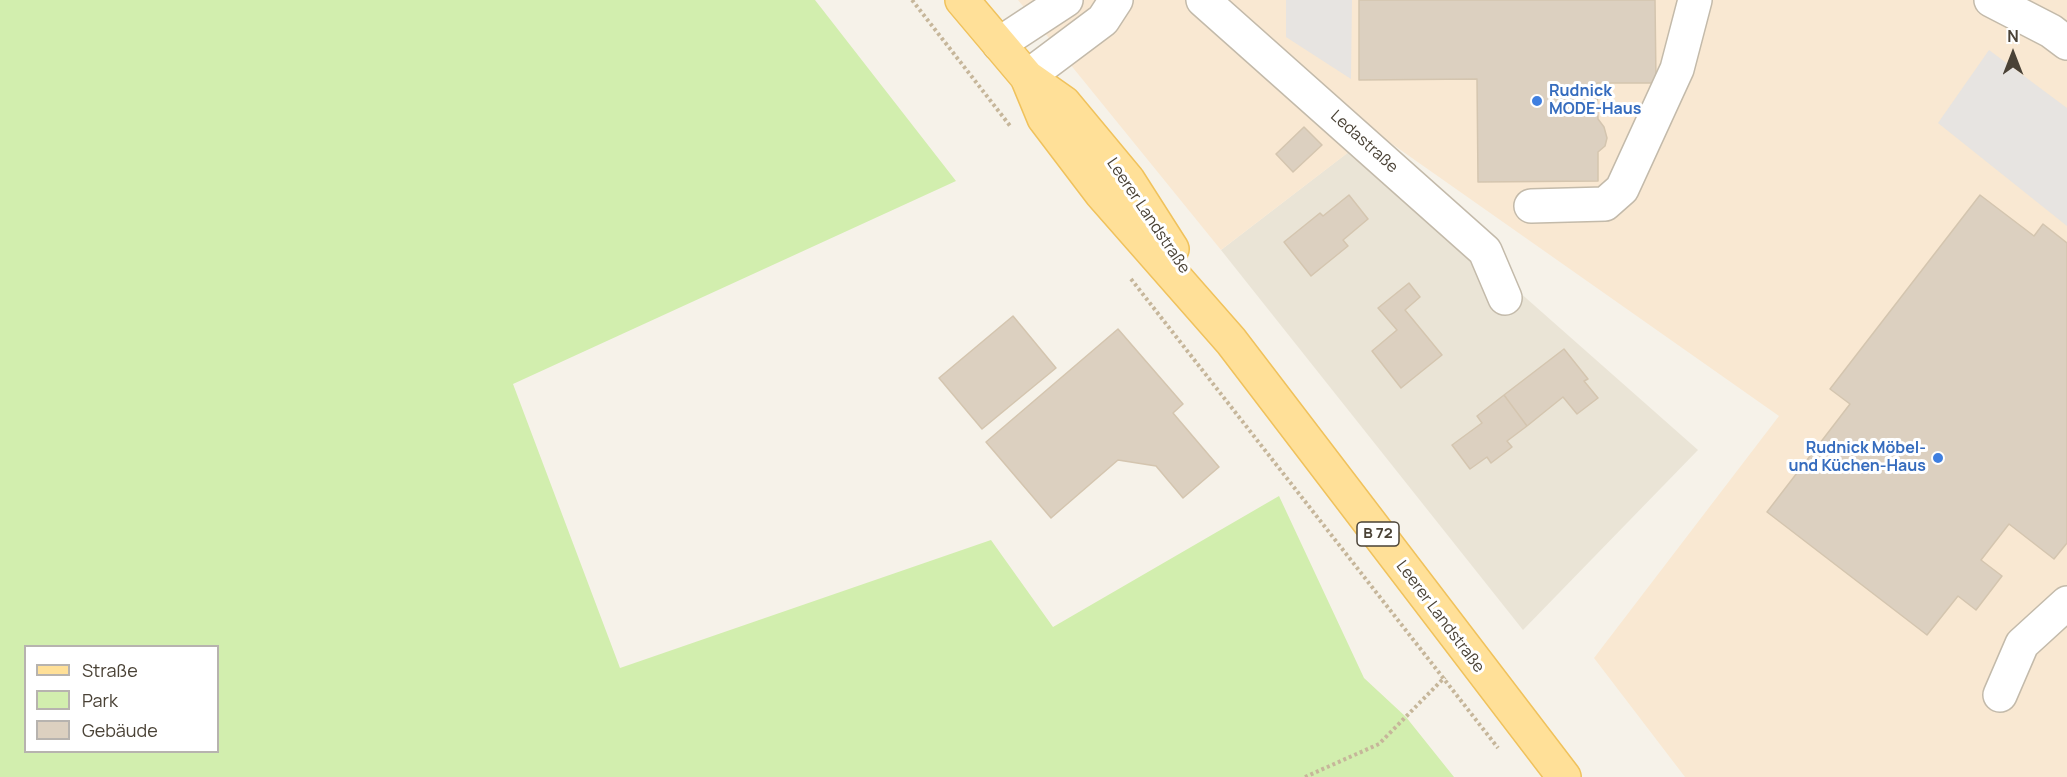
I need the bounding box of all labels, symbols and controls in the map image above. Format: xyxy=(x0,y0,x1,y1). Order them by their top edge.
north arrow xyxy=(1983,24,2043,84)
text: N xyxy=(2007,25,2019,47)
place label: Rudnick MODE-Haus xyxy=(1549,82,1641,120)
marker: Rudnick MODE-Haus xyxy=(1530,94,1544,108)
street label: Ledastraße xyxy=(1326,107,1402,177)
street label: Leerer Landstraße xyxy=(1102,155,1194,277)
place label: Rudnick Möbel- und Küchen-Haus xyxy=(1788,439,1926,477)
marker: Rudnick Möbel- und Küchen-Haus xyxy=(1931,451,1945,465)
road number: B 72 xyxy=(1357,522,1399,546)
street label: Leerer Landstraße xyxy=(1392,557,1488,677)
legend xyxy=(24,645,219,753)
text: Straße xyxy=(82,658,138,682)
text: Park xyxy=(82,688,118,712)
text: Gebäude xyxy=(82,718,158,742)

